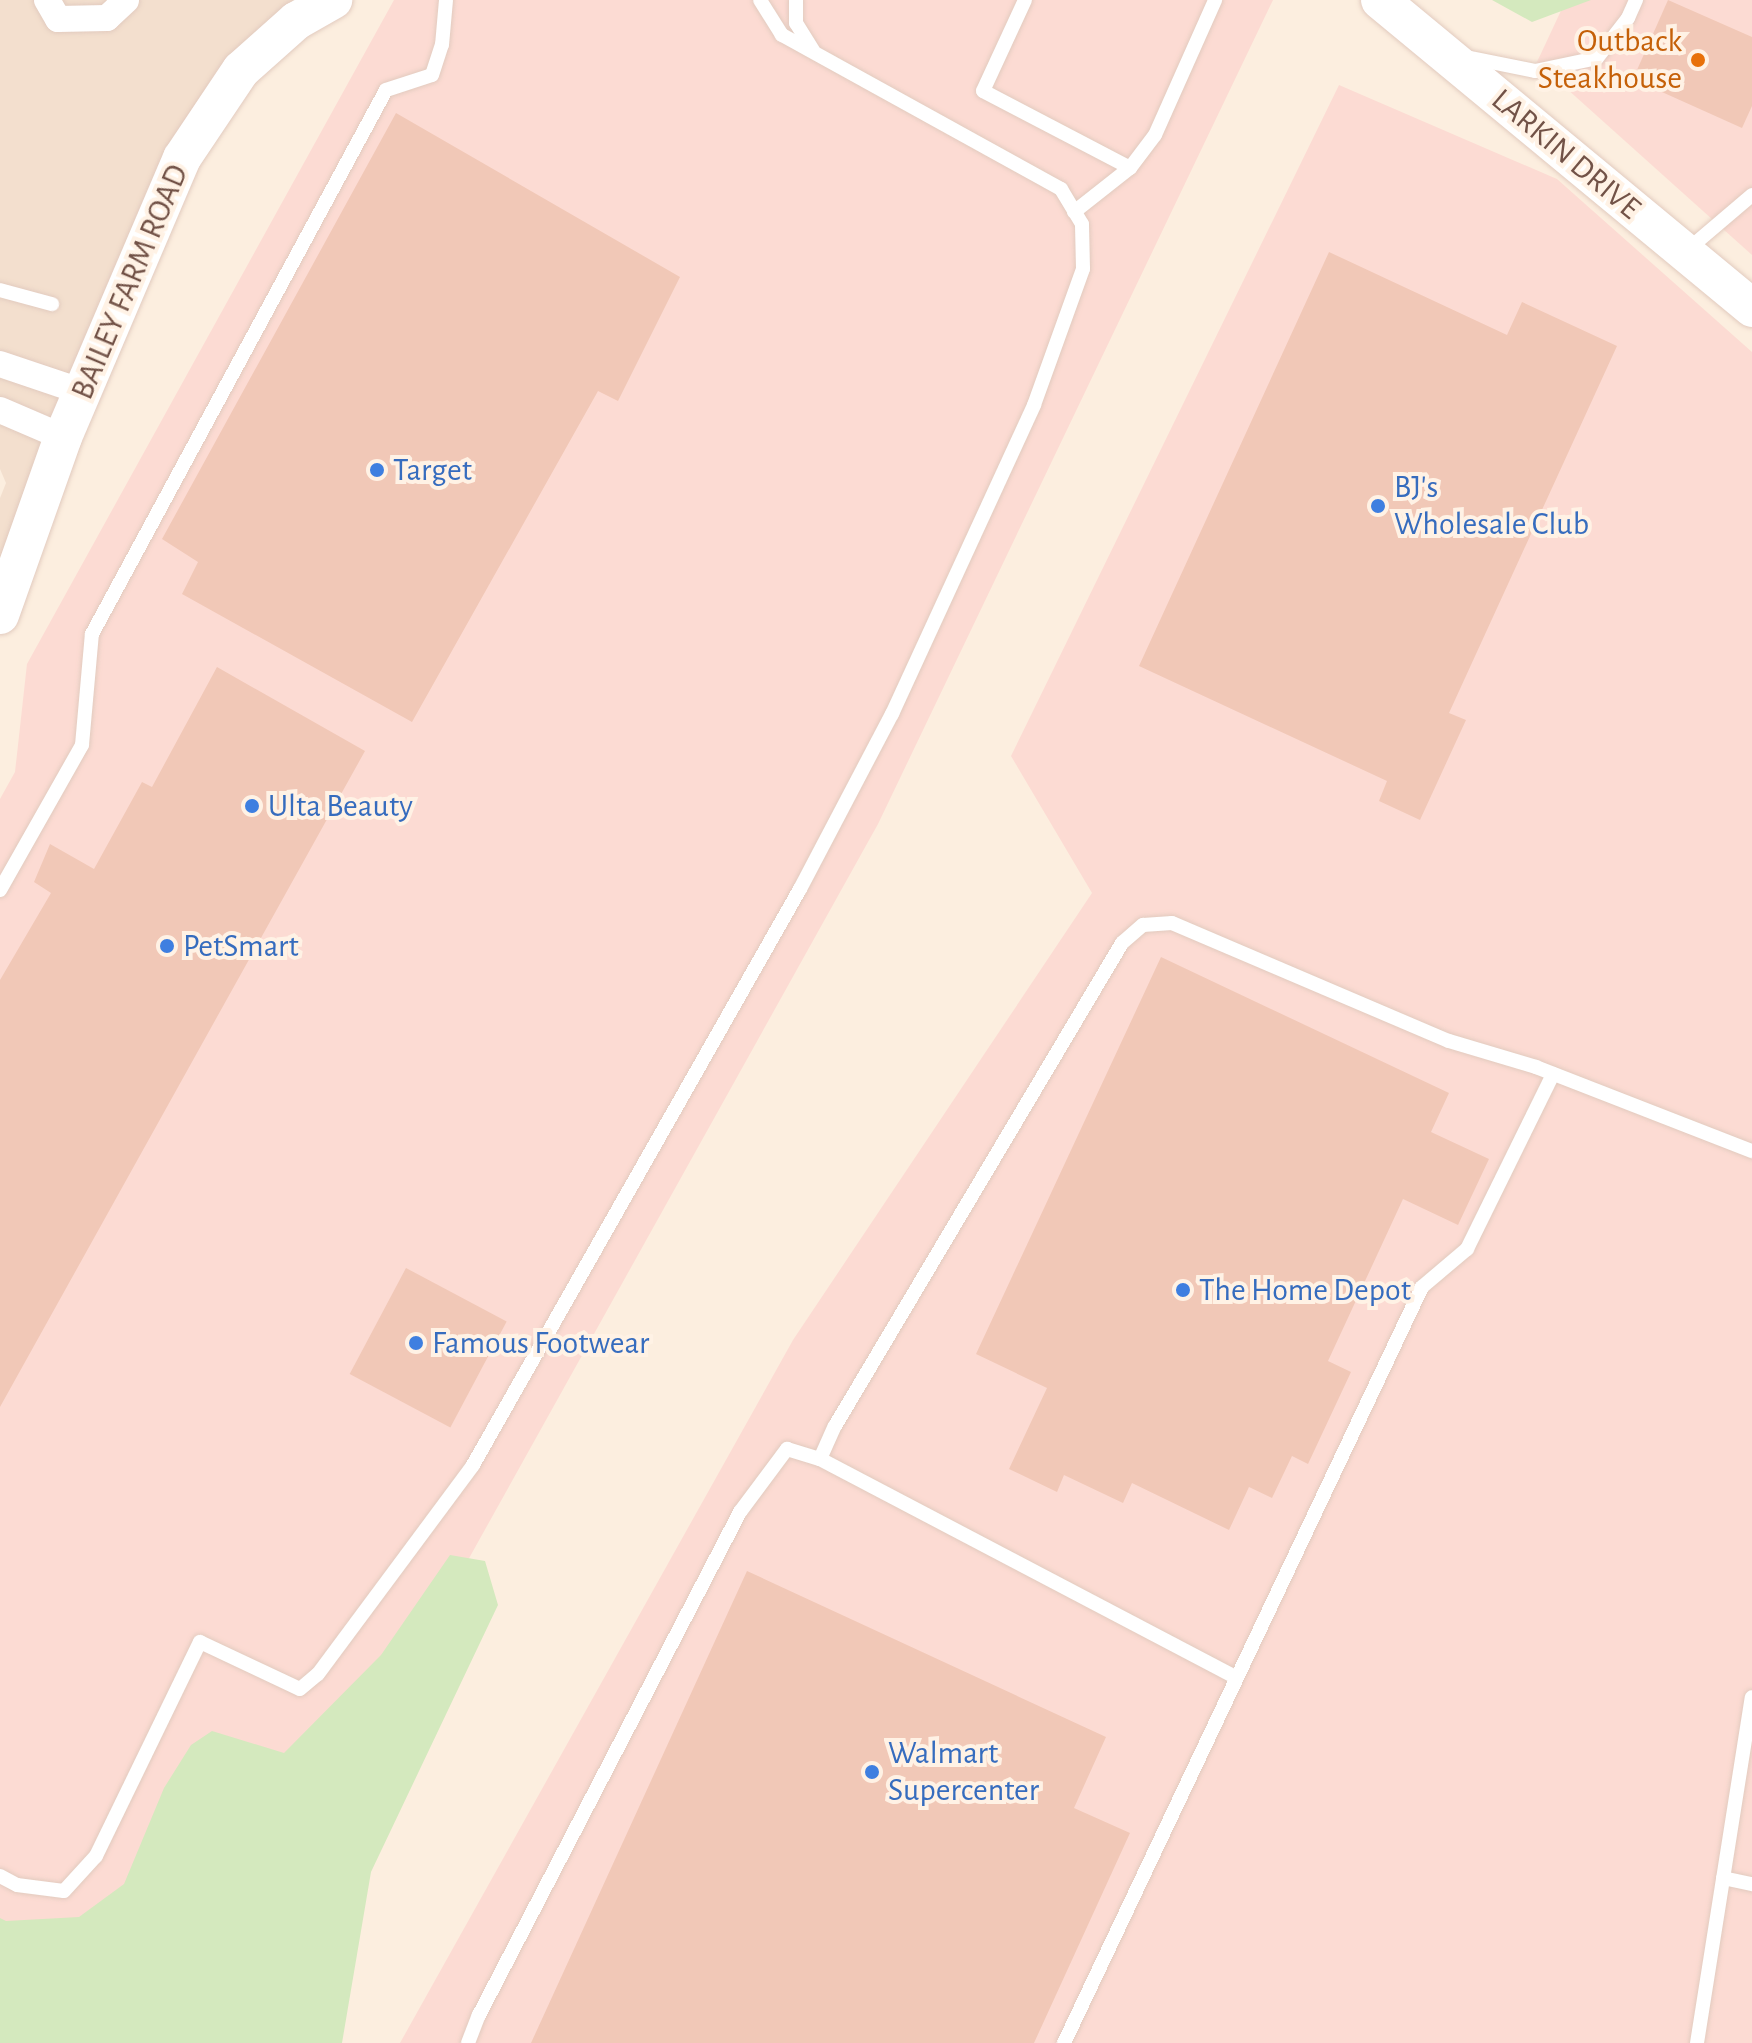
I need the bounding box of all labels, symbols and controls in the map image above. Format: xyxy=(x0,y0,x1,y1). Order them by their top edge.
place label: Outback Steakhouse xyxy=(1538,23,1682,98)
marker: Outback Steakhouse xyxy=(1689,51,1707,69)
street label: LARKIN DRIVE xyxy=(1484,81,1648,227)
street label: BAILEY FARM ROAD xyxy=(63,159,197,405)
place label: Target xyxy=(393,451,472,489)
marker: Target xyxy=(368,461,386,479)
place label: BJ's Wholesale Club xyxy=(1394,469,1589,544)
marker: BJ's Wholesale Club xyxy=(1369,497,1387,515)
place label: Ulta Beauty xyxy=(268,787,413,825)
marker: Ulta Beauty xyxy=(243,797,261,815)
place label: PetSmart xyxy=(183,927,299,965)
marker: PetSmart xyxy=(158,937,176,955)
place label: The Home Depot xyxy=(1199,1271,1411,1309)
marker: The Home Depot xyxy=(1174,1281,1192,1299)
place label: Famous Footwear xyxy=(432,1324,649,1362)
marker: Famous Footwear xyxy=(407,1334,425,1352)
place label: Walmart Supercenter xyxy=(888,1735,1039,1810)
marker: Walmart Supercenter xyxy=(863,1763,881,1781)

